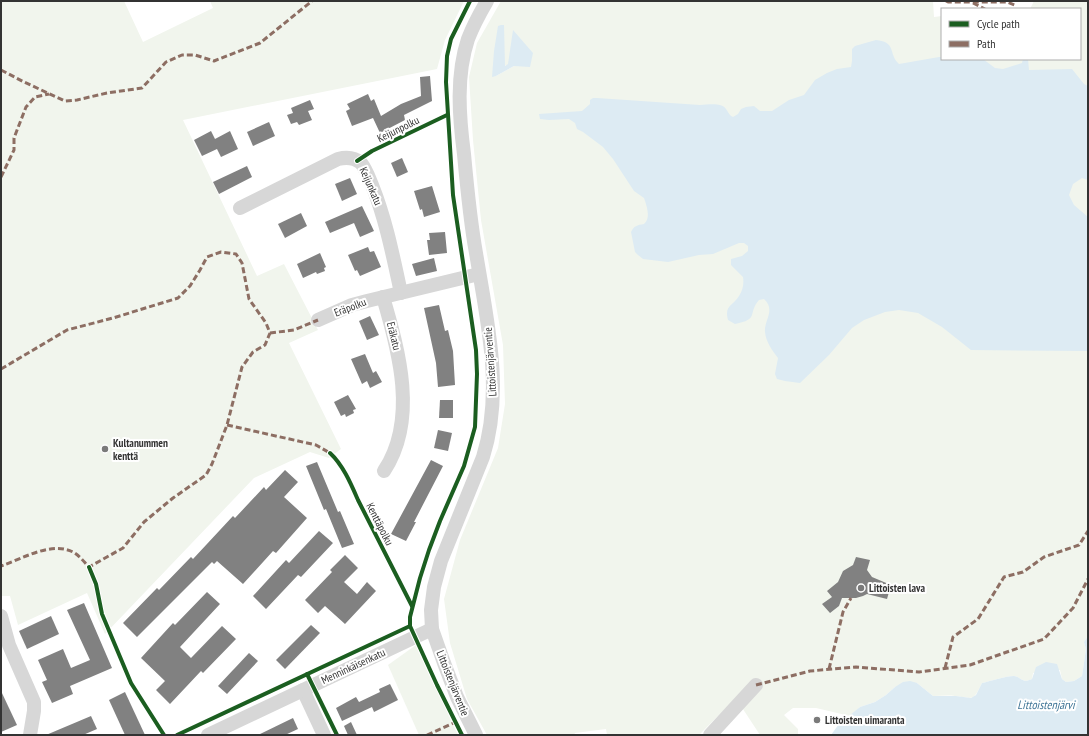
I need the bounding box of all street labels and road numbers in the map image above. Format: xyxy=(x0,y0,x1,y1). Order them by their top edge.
street label: Keijunpolku xyxy=(375,113,422,145)
street label: Keijunkatu xyxy=(356,165,386,207)
street label: Eräpolku xyxy=(332,294,368,319)
street label: Eräkatu xyxy=(384,320,404,352)
street label: Littoistenjärventie xyxy=(481,326,499,397)
street label: Kenttäpolku xyxy=(363,500,397,548)
street label: Menninkäisenkatu xyxy=(319,645,387,687)
street label: Littoistenjärventie xyxy=(433,648,473,718)

